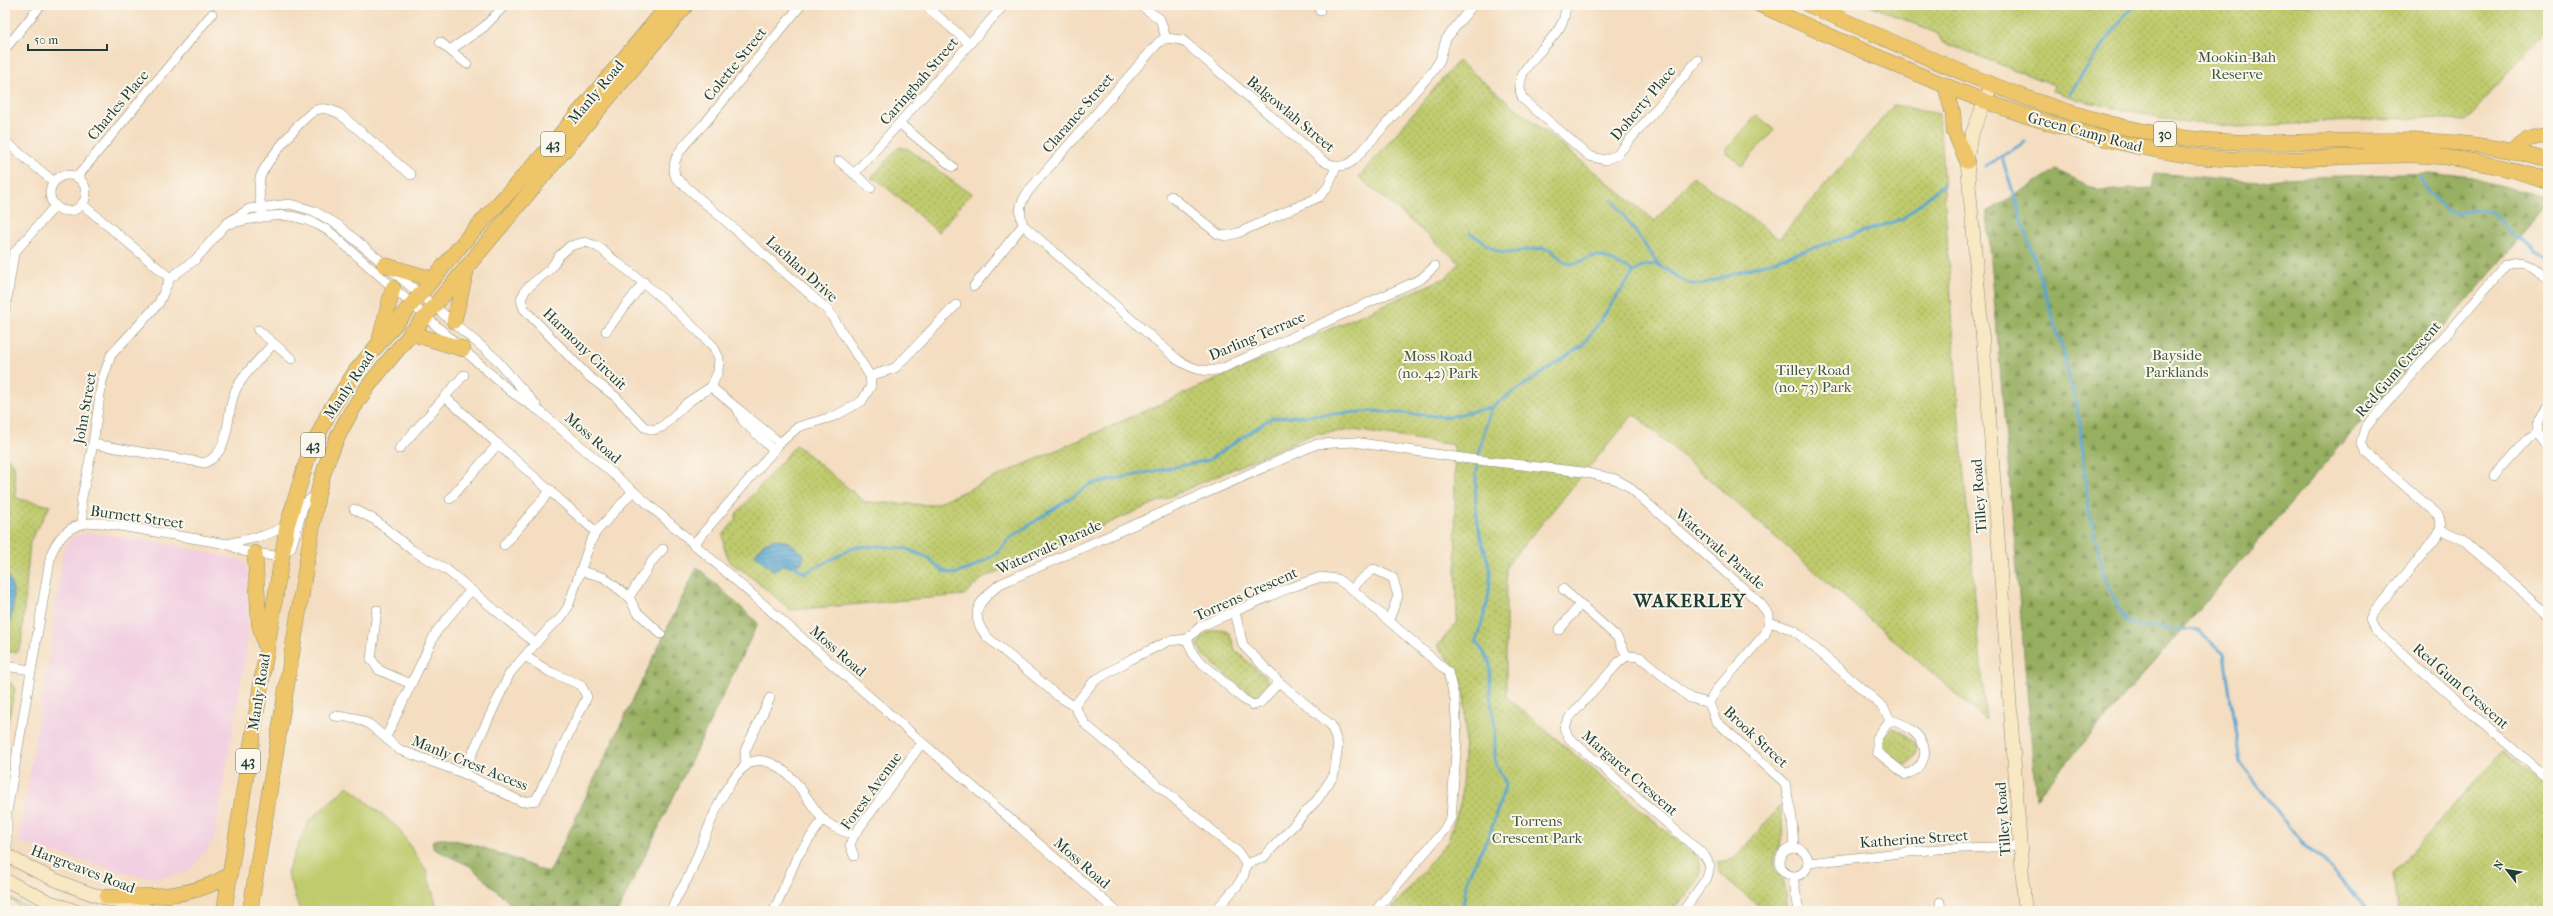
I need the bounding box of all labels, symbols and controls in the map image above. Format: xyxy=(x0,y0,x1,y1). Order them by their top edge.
street label: Colette Street xyxy=(700,23,771,105)
scale bar xyxy=(28,26,107,52)
text: 50 m xyxy=(34,33,58,47)
street label: Caringbah Street xyxy=(876,33,962,129)
park label: Mookin-Bah Reserve xyxy=(2198,48,2277,83)
street label: Manly Road xyxy=(564,56,628,128)
street label: Doherty Place xyxy=(1607,62,1680,144)
street label: Charles Place xyxy=(83,66,153,144)
street label: Clarance Street xyxy=(1038,69,1118,157)
street label: Balgowlah Street xyxy=(1243,72,1339,156)
street label: Green Camp Road xyxy=(2026,108,2145,156)
road number: 30 xyxy=(2154,122,2176,146)
road number: 43 xyxy=(541,132,565,156)
street label: Lachlan Drive xyxy=(762,232,842,306)
street label: Harmony Circuit xyxy=(539,304,631,394)
street label: Darling Terrace xyxy=(1206,307,1309,364)
street label: Red Gum Crescent xyxy=(2351,317,2445,421)
park label: Bayside Parklands xyxy=(2145,346,2209,381)
street label: Manly Road xyxy=(320,347,379,422)
park label: Moss Road (no. 42) Park xyxy=(1398,347,1478,382)
park label: Tilley Road (no. 73) Park xyxy=(1774,361,1852,396)
street label: John Street xyxy=(70,370,100,446)
street label: Moss Road xyxy=(561,409,626,468)
road number: 43 xyxy=(301,433,325,457)
street label: Tilley Road xyxy=(1967,458,1991,534)
street label: Burnett Street xyxy=(89,502,186,533)
street label: Watervale Parade xyxy=(1671,504,1769,593)
street label: Watervale Parade xyxy=(993,515,1105,579)
street label: Torrens Crescent xyxy=(1192,563,1301,625)
district label: WAKERLEY xyxy=(1633,590,1747,612)
street label: Moss Road xyxy=(806,622,871,681)
street label: Red Gum Crescent xyxy=(2409,639,2513,733)
street label: Manly Road xyxy=(244,651,274,732)
street label: Brook Street xyxy=(1720,703,1792,772)
street label: Margaret Crescent xyxy=(1578,726,1682,820)
street label: Manly Crest Access xyxy=(409,731,531,795)
street label: Forest Avenue xyxy=(837,748,906,833)
road number: 43 xyxy=(236,749,260,773)
street label: Tilley Road xyxy=(1991,781,2015,857)
park label: Torrens Crescent Park xyxy=(1492,812,1582,847)
street label: Katherine Street xyxy=(1859,826,1970,852)
street label: Moss Road xyxy=(1050,834,1115,893)
street label: Hargreaves Road xyxy=(28,841,139,897)
north arrow xyxy=(2487,850,2527,890)
text: N xyxy=(2491,858,2507,872)

